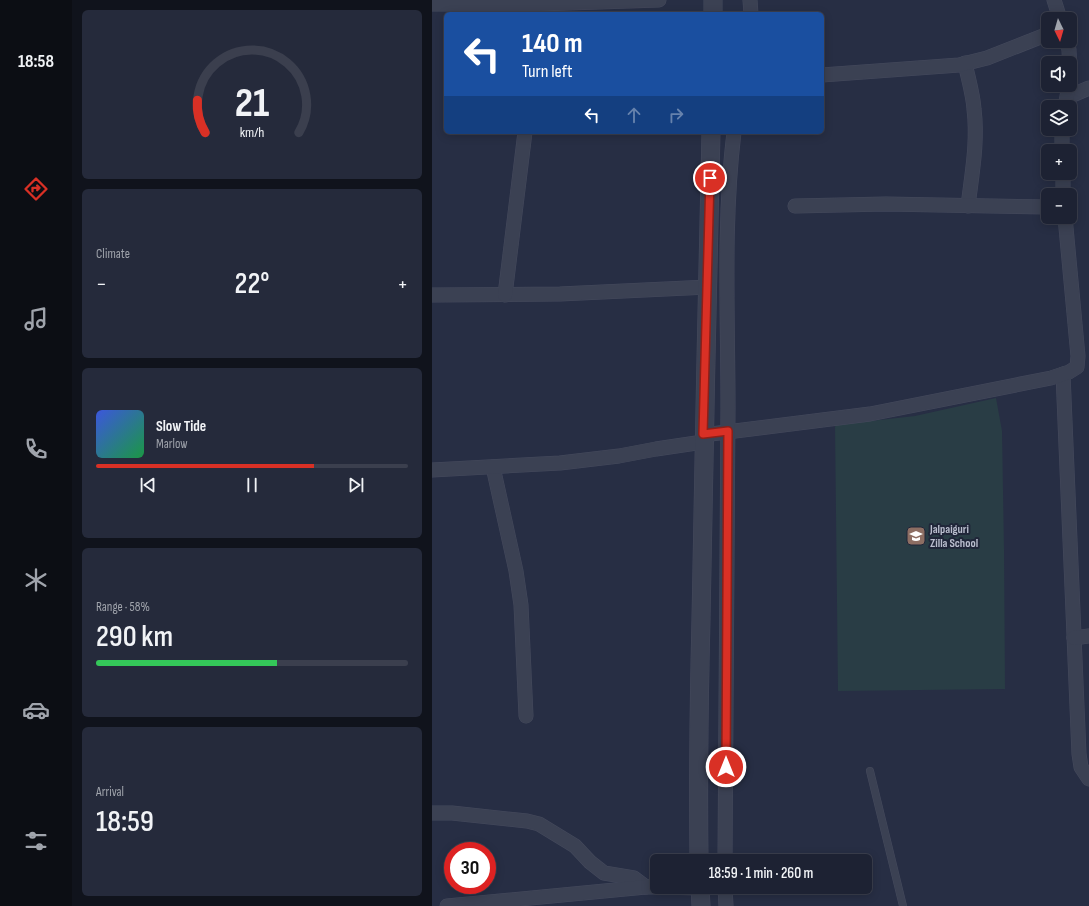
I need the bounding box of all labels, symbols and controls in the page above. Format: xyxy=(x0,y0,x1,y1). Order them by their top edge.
north arrow xyxy=(1041,12,1077,48)
map controls xyxy=(1041,12,1077,224)
text: 140 m xyxy=(522,27,583,60)
icon: left xyxy=(456,28,508,80)
text: 18:58 xyxy=(18,51,54,72)
button: sound xyxy=(1041,56,1077,92)
text: Turn left xyxy=(522,61,573,82)
text: 21 xyxy=(235,78,269,127)
button: layers xyxy=(1041,100,1077,136)
icon: left xyxy=(581,104,603,126)
icon: ahead xyxy=(623,104,645,126)
icon: right xyxy=(665,104,687,126)
text: km/h xyxy=(240,123,264,140)
button: + xyxy=(1041,144,1077,180)
pin xyxy=(693,161,727,195)
icon: arrive xyxy=(699,167,721,189)
icon: directions xyxy=(22,175,50,203)
button: − xyxy=(1041,188,1077,224)
text: Climate xyxy=(96,246,130,262)
text: 22° xyxy=(235,266,269,302)
text: − xyxy=(96,271,107,298)
text: + xyxy=(397,271,408,298)
icon: music xyxy=(22,305,50,333)
text: Slow Tide xyxy=(156,417,206,436)
icon: phone xyxy=(22,435,50,463)
text: Marlow xyxy=(156,436,188,452)
icon: previous xyxy=(137,474,159,496)
icon: pause xyxy=(241,474,263,496)
icon: next xyxy=(345,474,367,496)
place label: Jalpaiguri Zilla School xyxy=(929,522,978,551)
school or university icon: Jalpaiguri Zilla School xyxy=(905,525,927,547)
icon: climate xyxy=(22,566,50,594)
text: Range · 58% xyxy=(96,599,150,615)
text: 290 km xyxy=(96,619,173,655)
icon: car xyxy=(22,696,50,724)
position arrow xyxy=(705,746,747,788)
text: Arrival xyxy=(96,784,124,800)
text: 18:59 xyxy=(96,804,154,840)
icon: filters xyxy=(22,827,50,855)
speed limit sign: 30 xyxy=(444,842,496,894)
text: 18:59 · 1 min · 260 m xyxy=(709,864,813,883)

